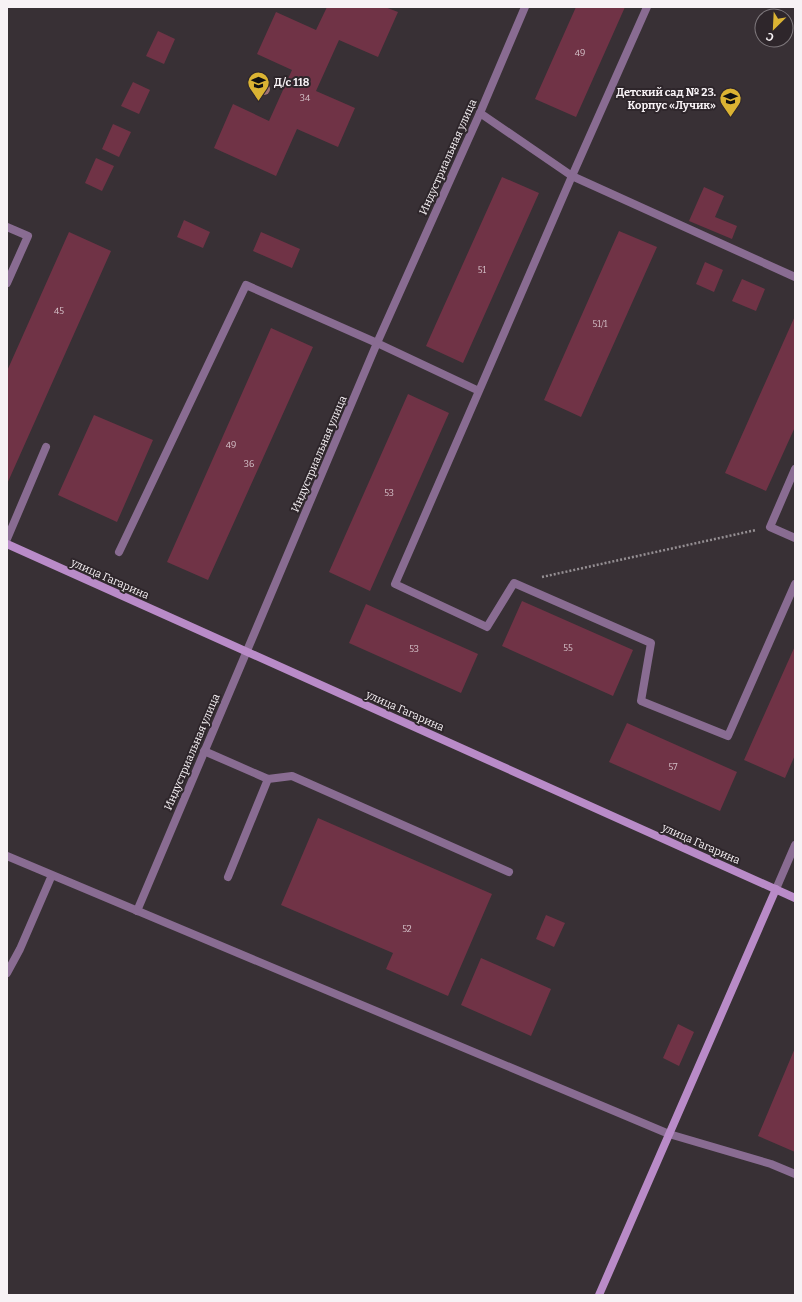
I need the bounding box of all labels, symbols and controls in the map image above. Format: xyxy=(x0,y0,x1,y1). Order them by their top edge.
north arrow xyxy=(754,8,794,48)
text: С xyxy=(764,29,776,44)
house number: 49 xyxy=(575,48,585,58)
school or university icon: Д/с 118 xyxy=(245,69,271,102)
place label: Д/с 118 xyxy=(274,76,310,89)
school or university icon: Детский сад № 23. Корпус «Лучик» xyxy=(718,85,744,118)
place label: Детский сад № 23. Корпус «Лучик» xyxy=(616,86,716,112)
house number: 34 xyxy=(300,93,311,103)
street label: Индустриальная улица xyxy=(417,97,479,217)
house number: 51 xyxy=(478,265,487,275)
house number: 45 xyxy=(54,306,64,316)
house number: 51/1 xyxy=(593,319,608,329)
street label: Индустриальная улица xyxy=(289,394,349,514)
house number: 49 xyxy=(226,440,236,450)
house number: 36 xyxy=(244,459,254,469)
house number: 53 xyxy=(384,488,394,498)
street label: улица Гагарина xyxy=(68,556,151,602)
house number: 55 xyxy=(563,643,573,653)
house number: 53 xyxy=(409,644,419,654)
street label: улица Гагарина xyxy=(363,688,446,734)
street label: Индустриальная улица xyxy=(162,692,222,812)
house number: 57 xyxy=(668,762,678,772)
street label: улица Гагарина xyxy=(659,821,742,867)
house number: 52 xyxy=(402,924,412,934)

